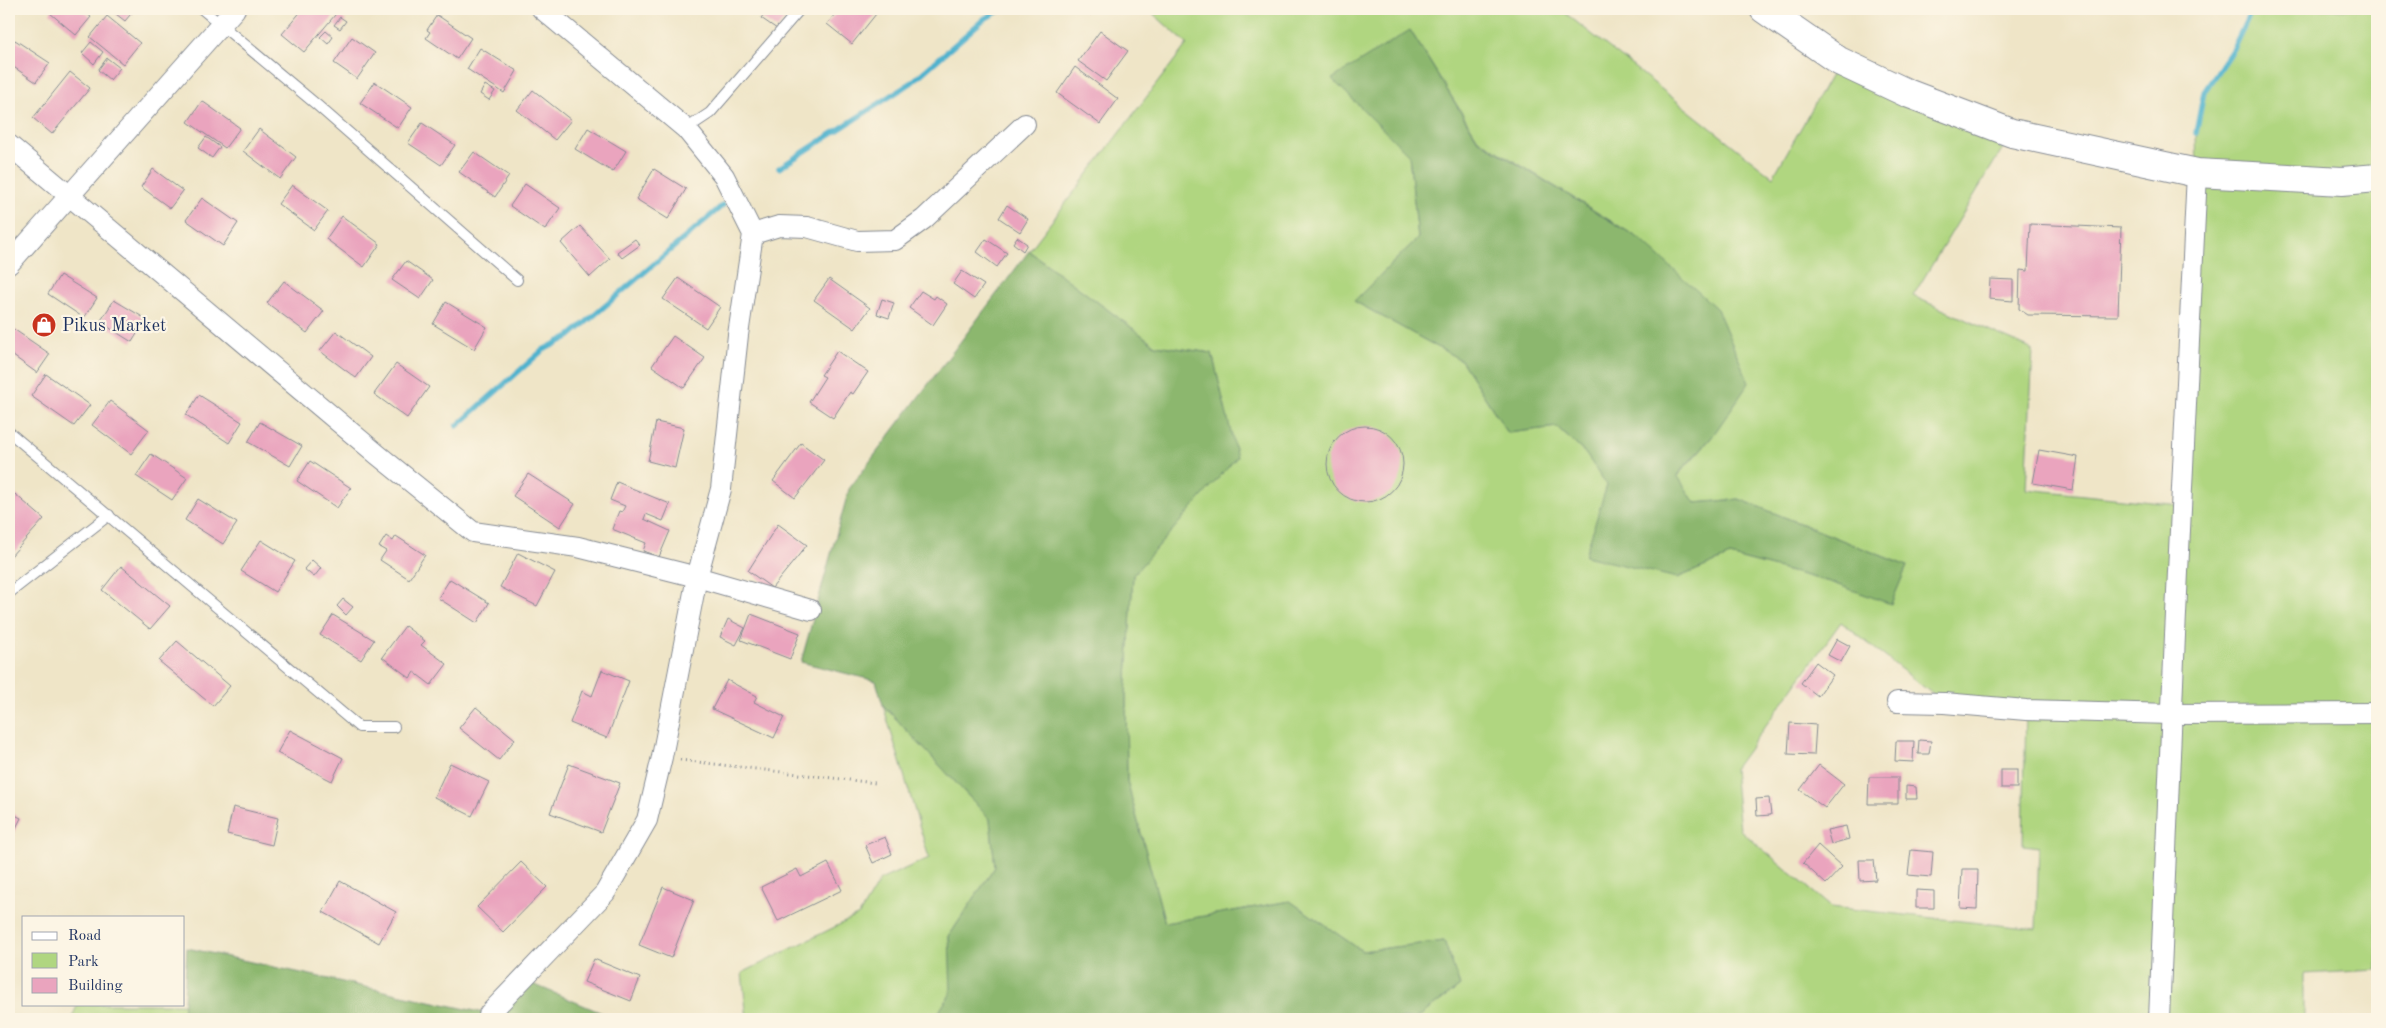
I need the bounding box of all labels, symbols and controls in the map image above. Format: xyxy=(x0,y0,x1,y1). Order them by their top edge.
shop icon: Pikus Market xyxy=(31,312,57,338)
place label: Pikus Market xyxy=(62,317,166,335)
legend xyxy=(22,916,185,1006)
text: Road xyxy=(68,929,102,944)
text: Park xyxy=(68,955,99,970)
text: Building xyxy=(68,979,123,994)

